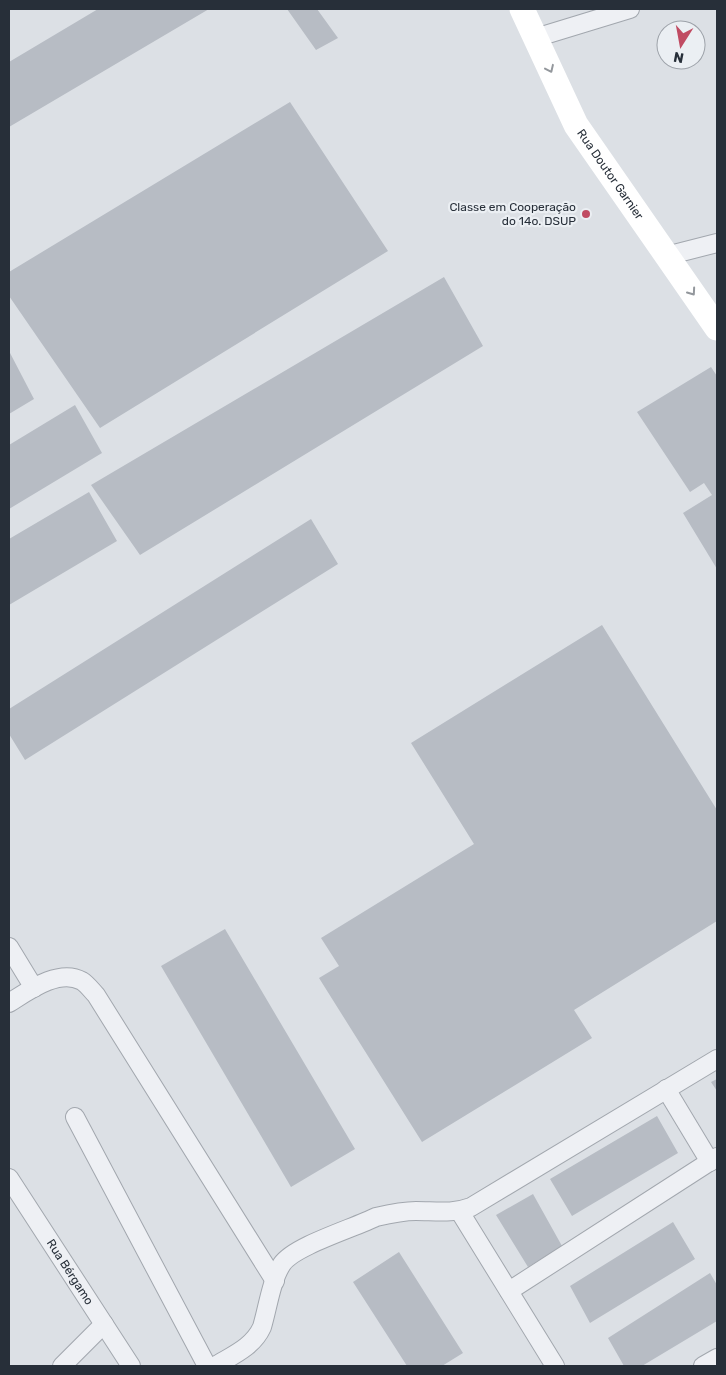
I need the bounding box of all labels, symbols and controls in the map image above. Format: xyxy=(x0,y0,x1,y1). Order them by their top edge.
north arrow xyxy=(656,20,706,70)
text: N xyxy=(672,48,685,67)
one-way arrow xyxy=(543,64,554,73)
street label: Rua Doutor Garnier xyxy=(574,126,647,223)
place label: Classe em Cooperação do 14o. DSUP xyxy=(449,200,576,228)
marker: Classe em Cooperação do 14o. DSUP xyxy=(580,208,592,220)
one-way arrow xyxy=(686,286,695,296)
street label: Rua Bérgamo xyxy=(44,1237,96,1307)

